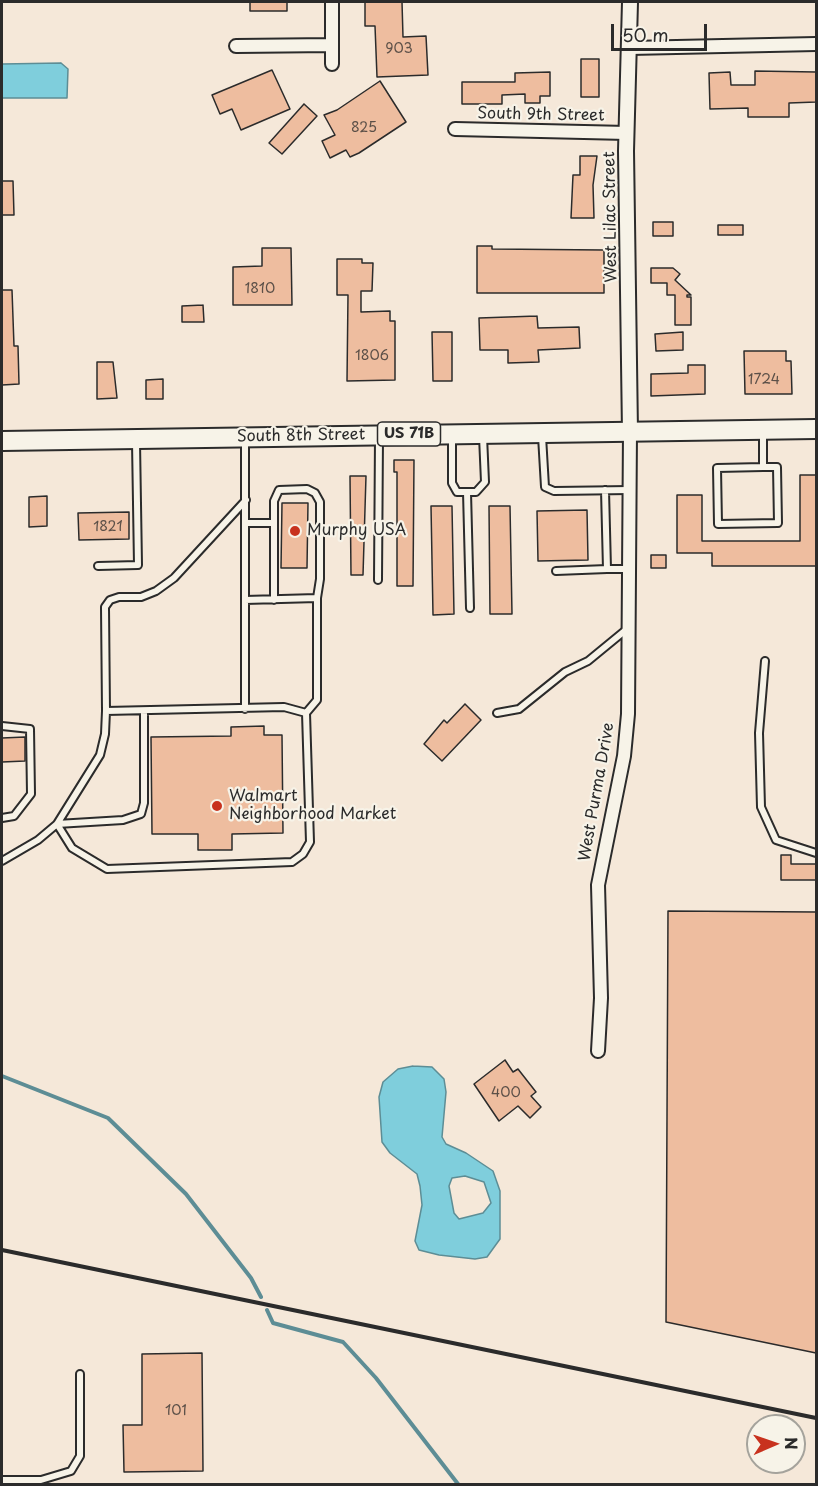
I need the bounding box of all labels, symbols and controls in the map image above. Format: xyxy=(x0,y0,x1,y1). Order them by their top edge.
scale bar xyxy=(614,12,710,50)
text: 50 m xyxy=(622,21,669,48)
house number: 903 xyxy=(385,41,413,57)
street label: South 9th Street xyxy=(477,104,605,126)
house number: 825 xyxy=(351,120,377,136)
street label: West Lilac Street xyxy=(600,151,622,283)
house number: 1810 xyxy=(245,281,275,297)
house number: 1806 xyxy=(355,348,389,364)
house number: 1724 xyxy=(748,372,780,388)
road number: US 71B xyxy=(378,422,440,446)
street label: South 8th Street xyxy=(237,425,365,447)
house number: 1821 xyxy=(93,519,123,535)
place label: Murphy USA xyxy=(307,521,406,541)
marker: Murphy USA xyxy=(288,524,302,538)
street label: West Purma Drive xyxy=(575,721,619,863)
place label: Walmart Neighborhood Market xyxy=(229,787,396,825)
marker: Walmart Neighborhood Market xyxy=(210,799,224,813)
house number: 400 xyxy=(491,1085,521,1101)
house number: 101 xyxy=(165,1403,187,1419)
north arrow xyxy=(746,1414,806,1474)
text: N xyxy=(780,1437,804,1450)

